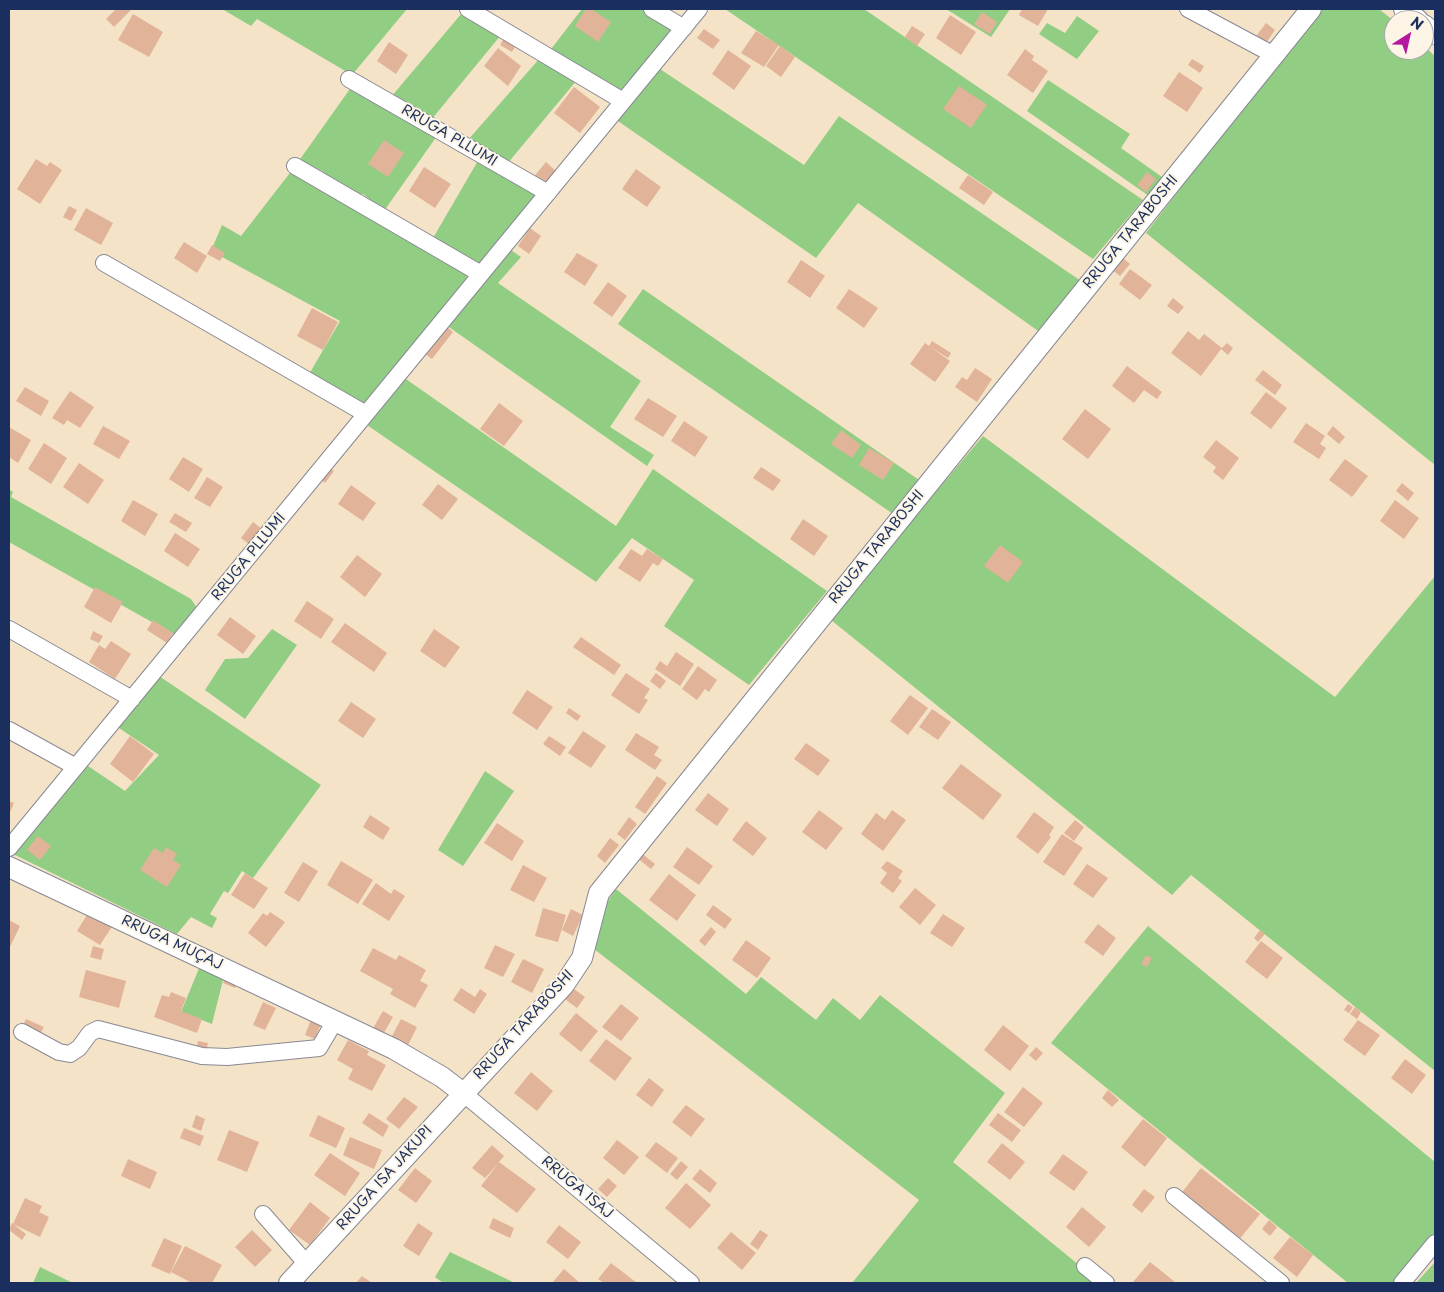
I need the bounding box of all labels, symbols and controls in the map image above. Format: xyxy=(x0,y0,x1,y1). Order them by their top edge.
north arrow xyxy=(1384,10,1434,60)
text: N xyxy=(1407,11,1428,35)
street label: RRUGA PLLUMI xyxy=(398,102,500,170)
street label: RRUGA TARABOSHI xyxy=(1080,172,1182,292)
street label: RRUGA TARABOSHI xyxy=(826,487,928,607)
street label: RRUGA PLLUMI xyxy=(209,510,289,604)
street label: RRUGA MUÇAJ xyxy=(119,912,225,974)
street label: RRUGA TARABOSHI xyxy=(470,967,578,1083)
street label: RRUGA ISA JAKUPI xyxy=(334,1122,436,1234)
street label: RRUGA ISAJ xyxy=(538,1153,616,1223)

